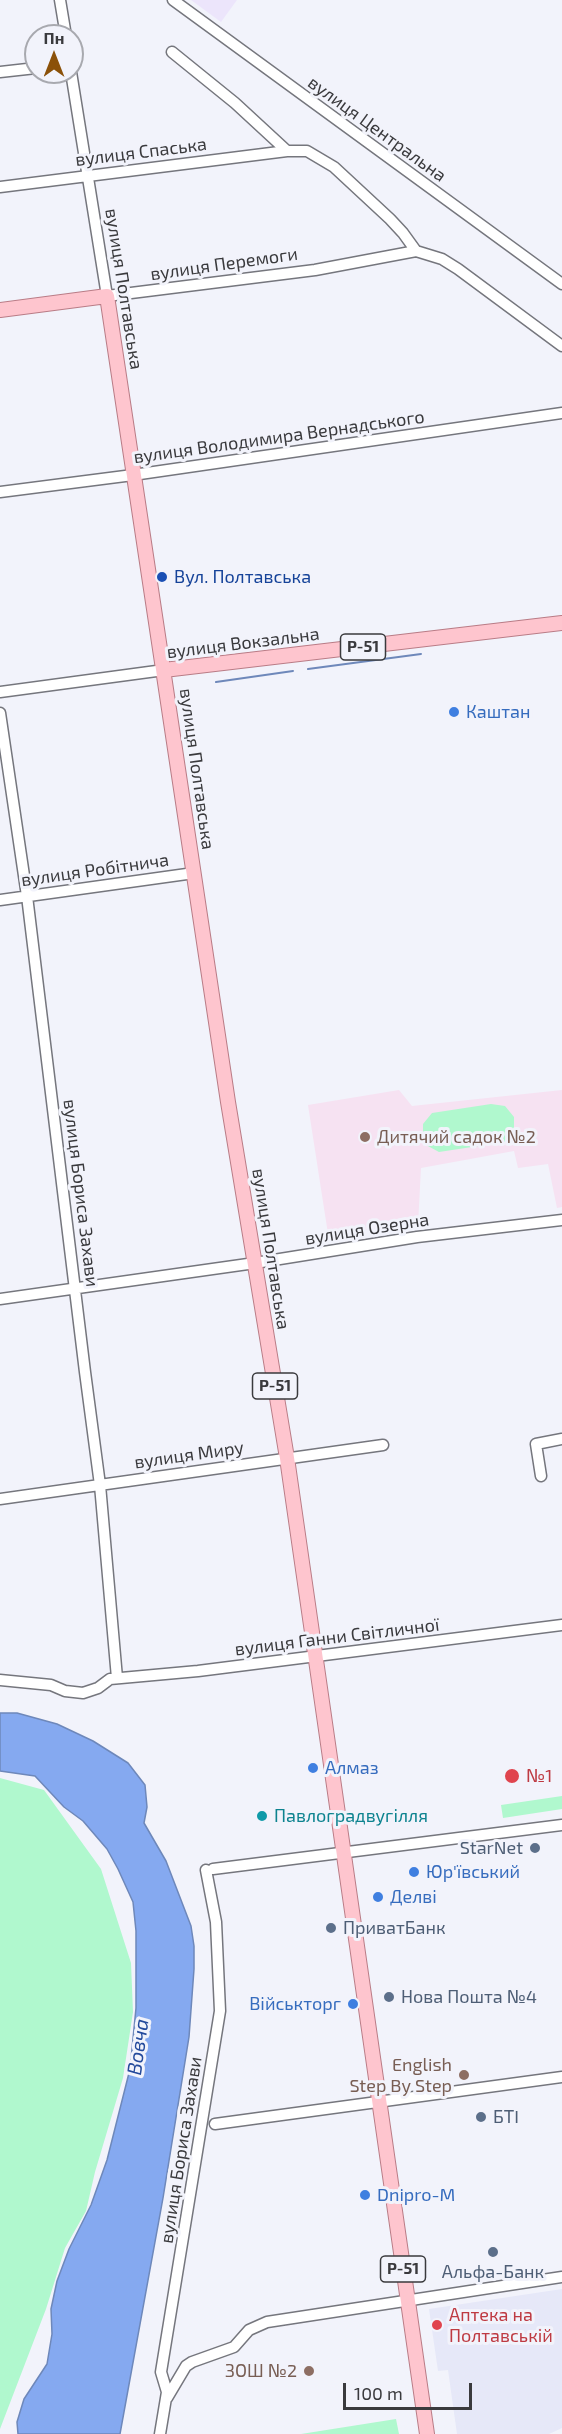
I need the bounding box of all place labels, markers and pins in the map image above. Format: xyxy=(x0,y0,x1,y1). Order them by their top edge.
place label: Вул. Полтавська xyxy=(174,566,311,588)
marker: Вул. Полтавська xyxy=(155,570,169,584)
place label: Каштан xyxy=(466,701,530,723)
marker: Каштан xyxy=(447,705,461,719)
place label: Дитячий садок №2 xyxy=(377,1126,536,1148)
marker: Дитячий садок №2 xyxy=(358,1130,372,1144)
place label: Алмаз xyxy=(325,1757,379,1779)
marker: Алмаз xyxy=(306,1761,320,1775)
place label: №1 xyxy=(526,1765,552,1787)
marker: №1 xyxy=(503,1767,521,1785)
place label: Павлоградвугілля xyxy=(274,1805,428,1827)
marker: Павлоградвугілля xyxy=(255,1809,269,1823)
place label: StarNet xyxy=(460,1837,523,1859)
marker: StarNet xyxy=(528,1841,542,1855)
place label: Юр'ївський xyxy=(426,1861,520,1883)
marker: Юр'ївський xyxy=(407,1865,421,1879)
place label: Делві xyxy=(390,1886,437,1908)
marker: Делві xyxy=(371,1890,385,1904)
place label: ПриватБанк xyxy=(343,1917,446,1939)
marker: ПриватБанк xyxy=(324,1921,338,1935)
place label: Нова Пошта №4 xyxy=(401,1986,537,2008)
marker: Нова Пошта №4 xyxy=(382,1990,396,2004)
place label: Військторг xyxy=(249,1993,341,2015)
marker: Військторг xyxy=(346,1997,360,2011)
place label: English Step By Step xyxy=(349,2054,452,2096)
marker: English Step By Step xyxy=(457,2068,471,2082)
place label: БТI xyxy=(493,2106,519,2128)
marker: БТI xyxy=(474,2110,488,2124)
place label: Dnipro-M xyxy=(377,2184,455,2206)
marker: Dnipro-M xyxy=(358,2188,372,2202)
marker: Альфа-Банк xyxy=(486,2245,500,2259)
place label: Альфа-Банк xyxy=(442,2261,544,2283)
place label: Аптека на Полтавській xyxy=(449,2304,553,2346)
marker: Аптека на Полтавській xyxy=(430,2318,444,2332)
place label: ЗОШ №2 xyxy=(225,2360,297,2382)
marker: ЗОШ №2 xyxy=(302,2364,316,2378)

